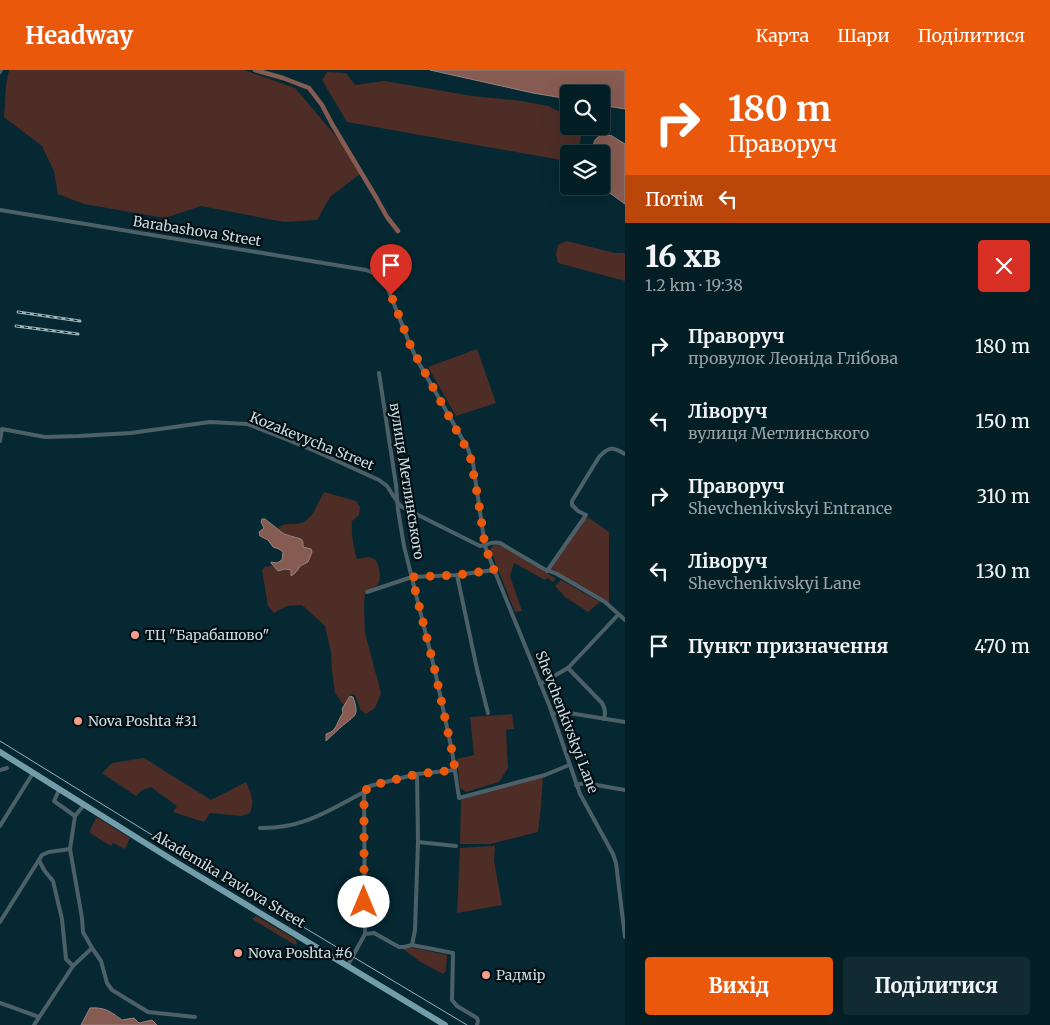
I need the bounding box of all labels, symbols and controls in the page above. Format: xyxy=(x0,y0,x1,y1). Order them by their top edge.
text: Headway xyxy=(25,20,133,51)
text: Карта xyxy=(756,24,809,47)
text: Шари xyxy=(837,24,890,47)
text: Поділитися xyxy=(918,24,1025,47)
map controls xyxy=(560,85,610,195)
button: search xyxy=(560,85,610,135)
text: 180 m xyxy=(728,87,831,131)
icon: right xyxy=(645,90,710,155)
text: Праворуч xyxy=(728,130,837,158)
button: layers xyxy=(560,145,610,195)
icon: left xyxy=(714,185,742,213)
text: Потім xyxy=(645,187,704,211)
street label: Barabashova Street xyxy=(132,212,263,250)
text: 16 хв xyxy=(645,237,721,275)
button: close xyxy=(978,240,1030,292)
pin xyxy=(370,244,412,295)
icon: arrive xyxy=(377,251,405,279)
text: 1.2 km · 19:38 xyxy=(645,275,743,295)
text: Праворуч xyxy=(688,324,785,348)
icon: right xyxy=(645,332,673,360)
text: 180 m xyxy=(975,334,1030,358)
text: провулок Леоніда Глібова xyxy=(688,348,898,368)
text: Ліворуч xyxy=(688,399,768,423)
street label: вулиця Метлинського xyxy=(386,401,428,561)
icon: left xyxy=(645,407,673,435)
street label: Kozakevycha Street xyxy=(247,408,377,474)
text: 150 m xyxy=(976,409,1030,433)
text: вулиця Метлинського xyxy=(688,423,869,443)
text: Праворуч xyxy=(688,474,785,498)
icon: right xyxy=(645,482,673,510)
text: 310 m xyxy=(977,484,1030,508)
text: Shevchenkivskyi Entrance xyxy=(688,498,892,518)
text: Ліворуч xyxy=(688,549,768,573)
icon: left xyxy=(645,557,673,585)
text: 130 m xyxy=(976,559,1030,583)
text: Shevchenkivskyi Lane xyxy=(688,573,861,593)
place label: ТЦ "Барабашово" xyxy=(145,626,269,644)
marker: ТЦ "Барабашово" xyxy=(129,629,141,641)
icon: arrive xyxy=(645,632,673,660)
text: Пункт призначення xyxy=(688,634,888,658)
text: 470 m xyxy=(974,634,1030,658)
street label: Shevchenkivskyi Lane xyxy=(532,648,602,796)
place label: Nova Poshta #31 xyxy=(88,712,197,730)
marker: Nova Poshta #31 xyxy=(72,715,84,727)
street label: Akademika Pavlova Street xyxy=(148,826,309,932)
position arrow xyxy=(337,875,389,927)
place label: Nova Poshta #6 xyxy=(248,944,353,962)
marker: Nova Poshta #6 xyxy=(232,947,244,959)
button: Вихід xyxy=(645,957,833,1015)
button: Поділитися xyxy=(843,957,1030,1015)
place label: Радмір xyxy=(496,966,546,984)
marker: Радмір xyxy=(480,969,492,981)

